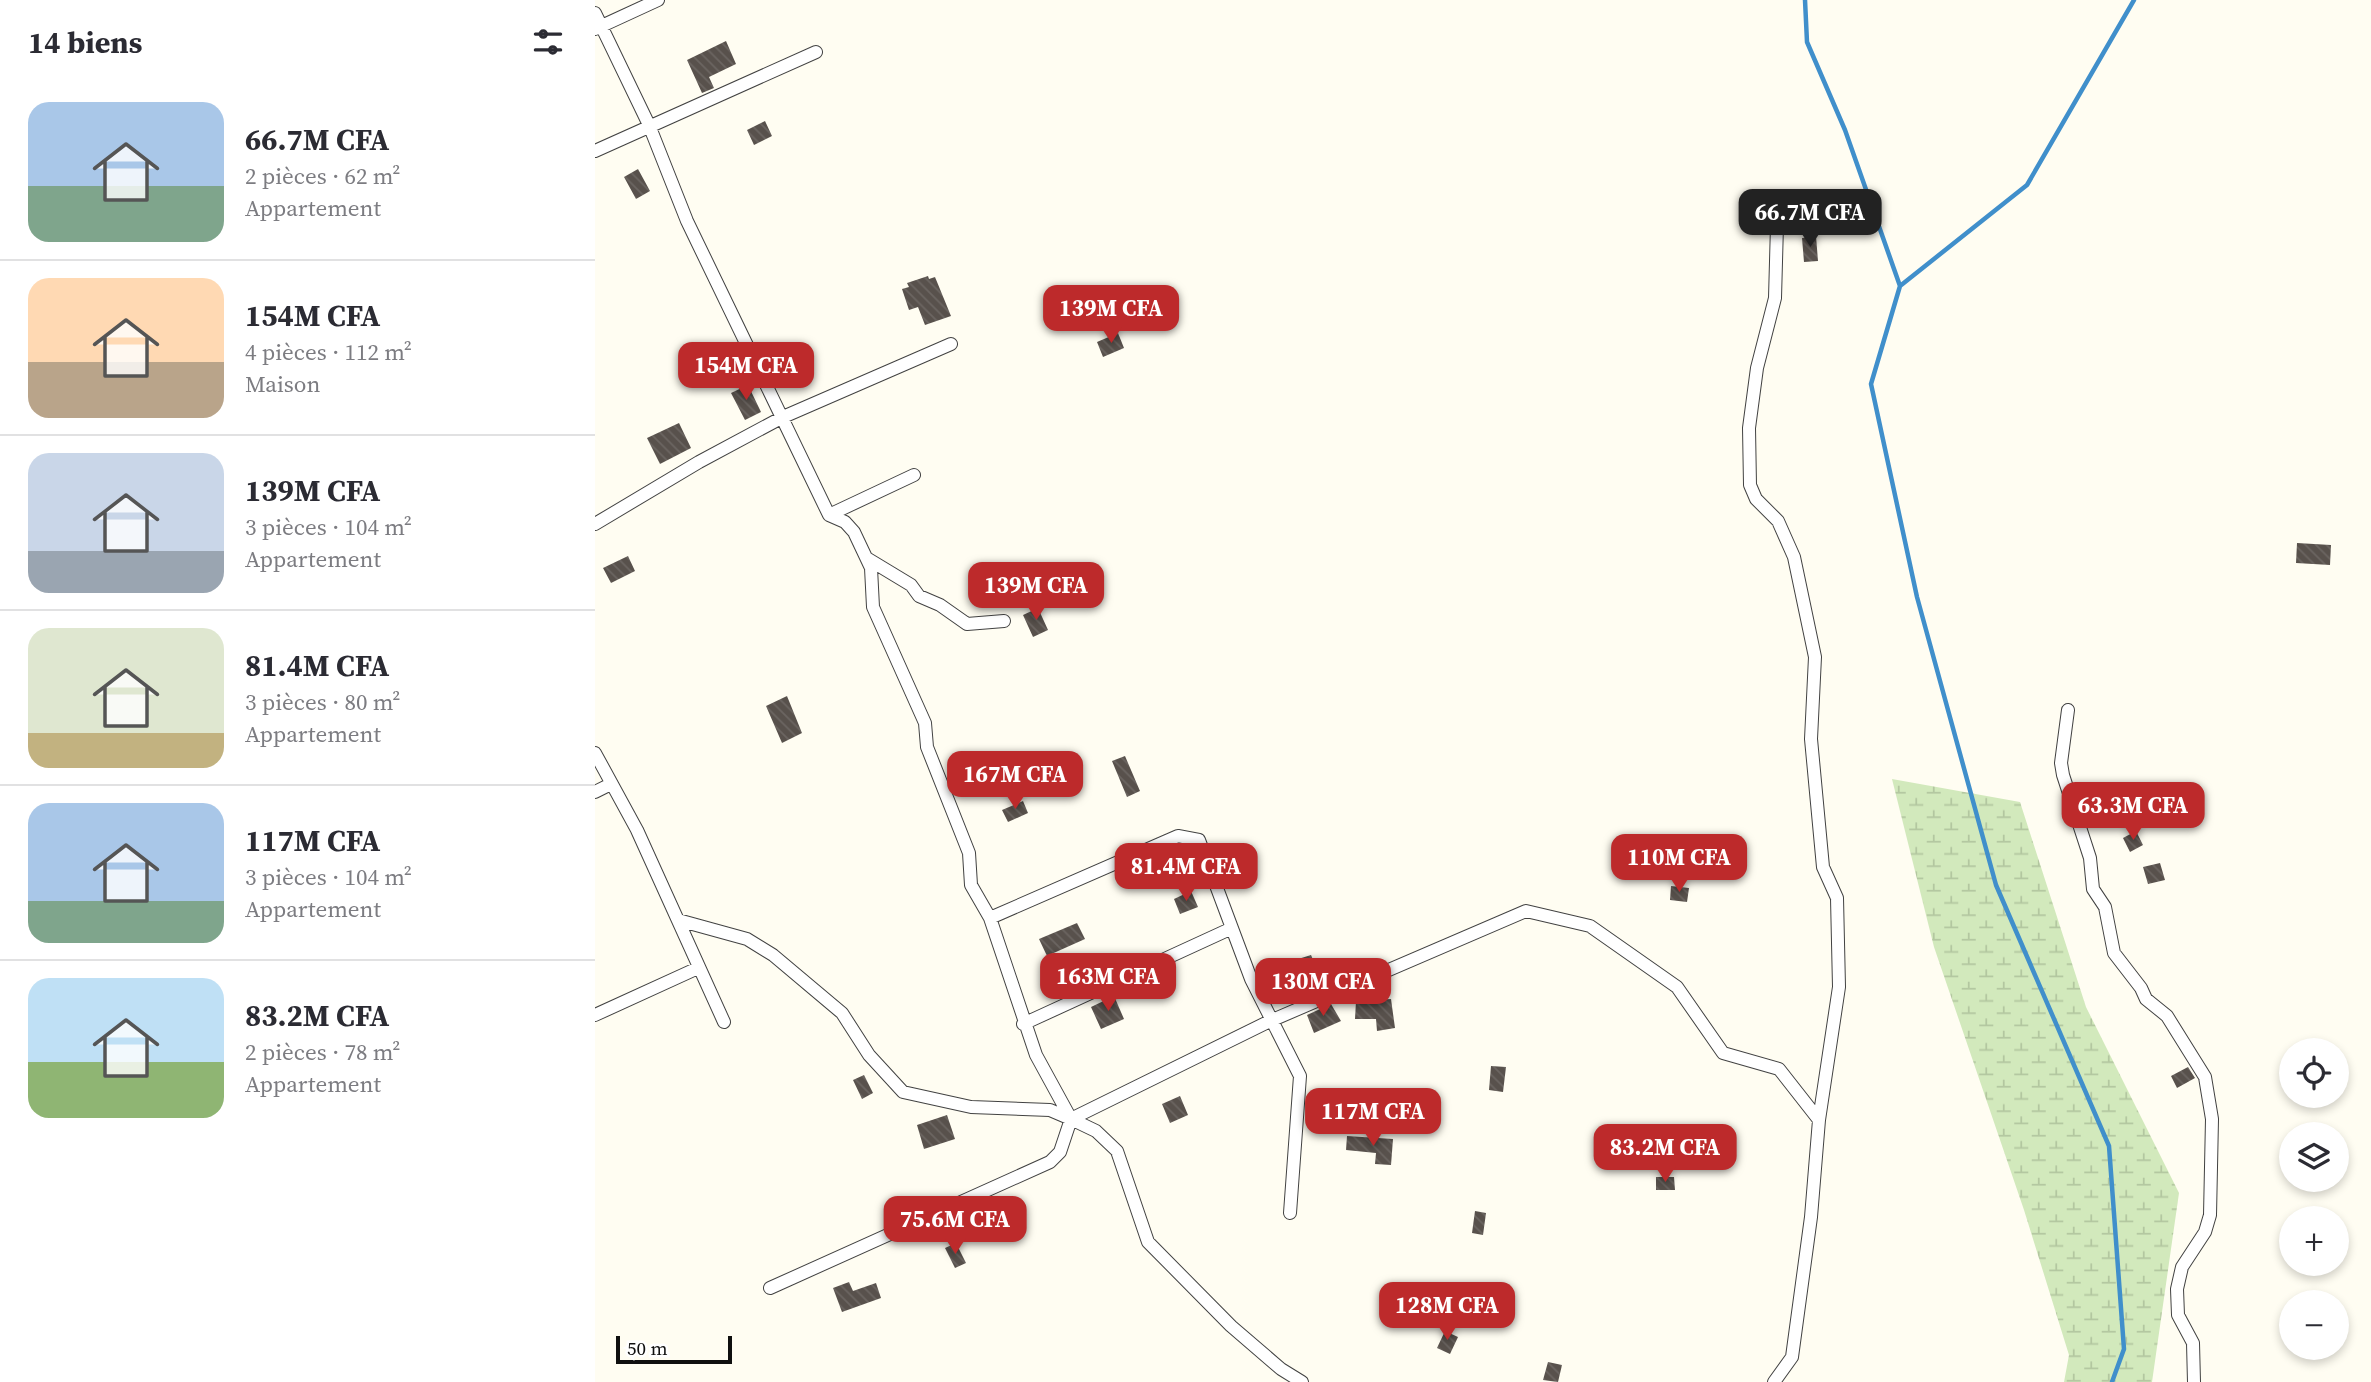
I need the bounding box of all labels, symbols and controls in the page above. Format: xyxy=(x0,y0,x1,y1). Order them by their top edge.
text: 14 biens xyxy=(28,22,142,63)
icon: filters xyxy=(529,23,567,61)
text: 66.7M CFA xyxy=(245,119,389,160)
icon: home xyxy=(84,130,168,214)
text: 2 pièces · 62 m² xyxy=(245,160,400,192)
pin: 66.7M CFA xyxy=(1730,190,1890,249)
text: Appartement xyxy=(245,192,381,224)
text: 66.7M CFA xyxy=(1755,196,1865,228)
pin: 139M CFA xyxy=(1039,286,1183,345)
text: 139M CFA xyxy=(1059,292,1163,324)
text: 154M CFA xyxy=(245,295,380,336)
icon: home xyxy=(84,306,168,390)
text: 4 pièces · 112 m² xyxy=(245,336,412,368)
pin: 154M CFA xyxy=(674,342,818,402)
text: 154M CFA xyxy=(694,349,798,381)
text: Maison xyxy=(245,368,320,400)
text: 139M CFA xyxy=(245,470,380,511)
icon: home xyxy=(84,481,168,565)
text: 3 pièces · 104 m² xyxy=(245,511,412,543)
text: Appartement xyxy=(245,543,381,575)
pin: 139M CFA xyxy=(964,562,1108,622)
text: 139M CFA xyxy=(984,569,1088,601)
text: 81.4M CFA xyxy=(245,645,389,686)
icon: home xyxy=(84,656,168,740)
text: 3 pièces · 80 m² xyxy=(245,686,400,718)
text: Appartement xyxy=(245,718,381,750)
pin: 167M CFA xyxy=(943,752,1087,811)
text: 167M CFA xyxy=(963,758,1067,790)
pin: 63.3M CFA xyxy=(2053,782,2213,842)
text: 63.3M CFA xyxy=(2078,789,2188,821)
text: 117M CFA xyxy=(245,820,380,861)
icon: home xyxy=(84,831,168,915)
pin: 110M CFA xyxy=(1607,834,1751,894)
text: 110M CFA xyxy=(1627,841,1731,873)
pin: 81.4M CFA xyxy=(1106,844,1266,903)
text: 81.4M CFA xyxy=(1131,850,1241,882)
text: 3 pièces · 104 m² xyxy=(245,861,412,893)
text: Appartement xyxy=(245,893,381,925)
pin: 163M CFA xyxy=(1036,954,1180,1013)
pin: 130M CFA xyxy=(1251,958,1395,1018)
text: 163M CFA xyxy=(1056,960,1160,992)
text: 130M CFA xyxy=(1271,965,1375,997)
text: 83.2M CFA xyxy=(245,995,389,1036)
icon: home xyxy=(84,1006,168,1090)
text: 2 pièces · 78 m² xyxy=(245,1036,400,1068)
map controls xyxy=(2279,1038,2349,1360)
button: locate xyxy=(2279,1038,2349,1108)
text: Appartement xyxy=(245,1068,381,1100)
pin: 117M CFA xyxy=(1301,1088,1445,1148)
text: 117M CFA xyxy=(1321,1095,1425,1127)
button: layers xyxy=(2279,1122,2349,1192)
pin: 83.2M CFA xyxy=(1585,1124,1745,1184)
text: 83.2M CFA xyxy=(1610,1131,1720,1163)
pin: 75.6M CFA xyxy=(875,1196,1035,1256)
text: 75.6M CFA xyxy=(900,1203,1010,1235)
button: + xyxy=(2279,1206,2349,1276)
pin: 128M CFA xyxy=(1375,1282,1519,1342)
text: 128M CFA xyxy=(1395,1289,1499,1321)
button: − xyxy=(2279,1290,2349,1360)
scale bar xyxy=(616,1333,731,1365)
text: 50 m xyxy=(627,1335,668,1361)

